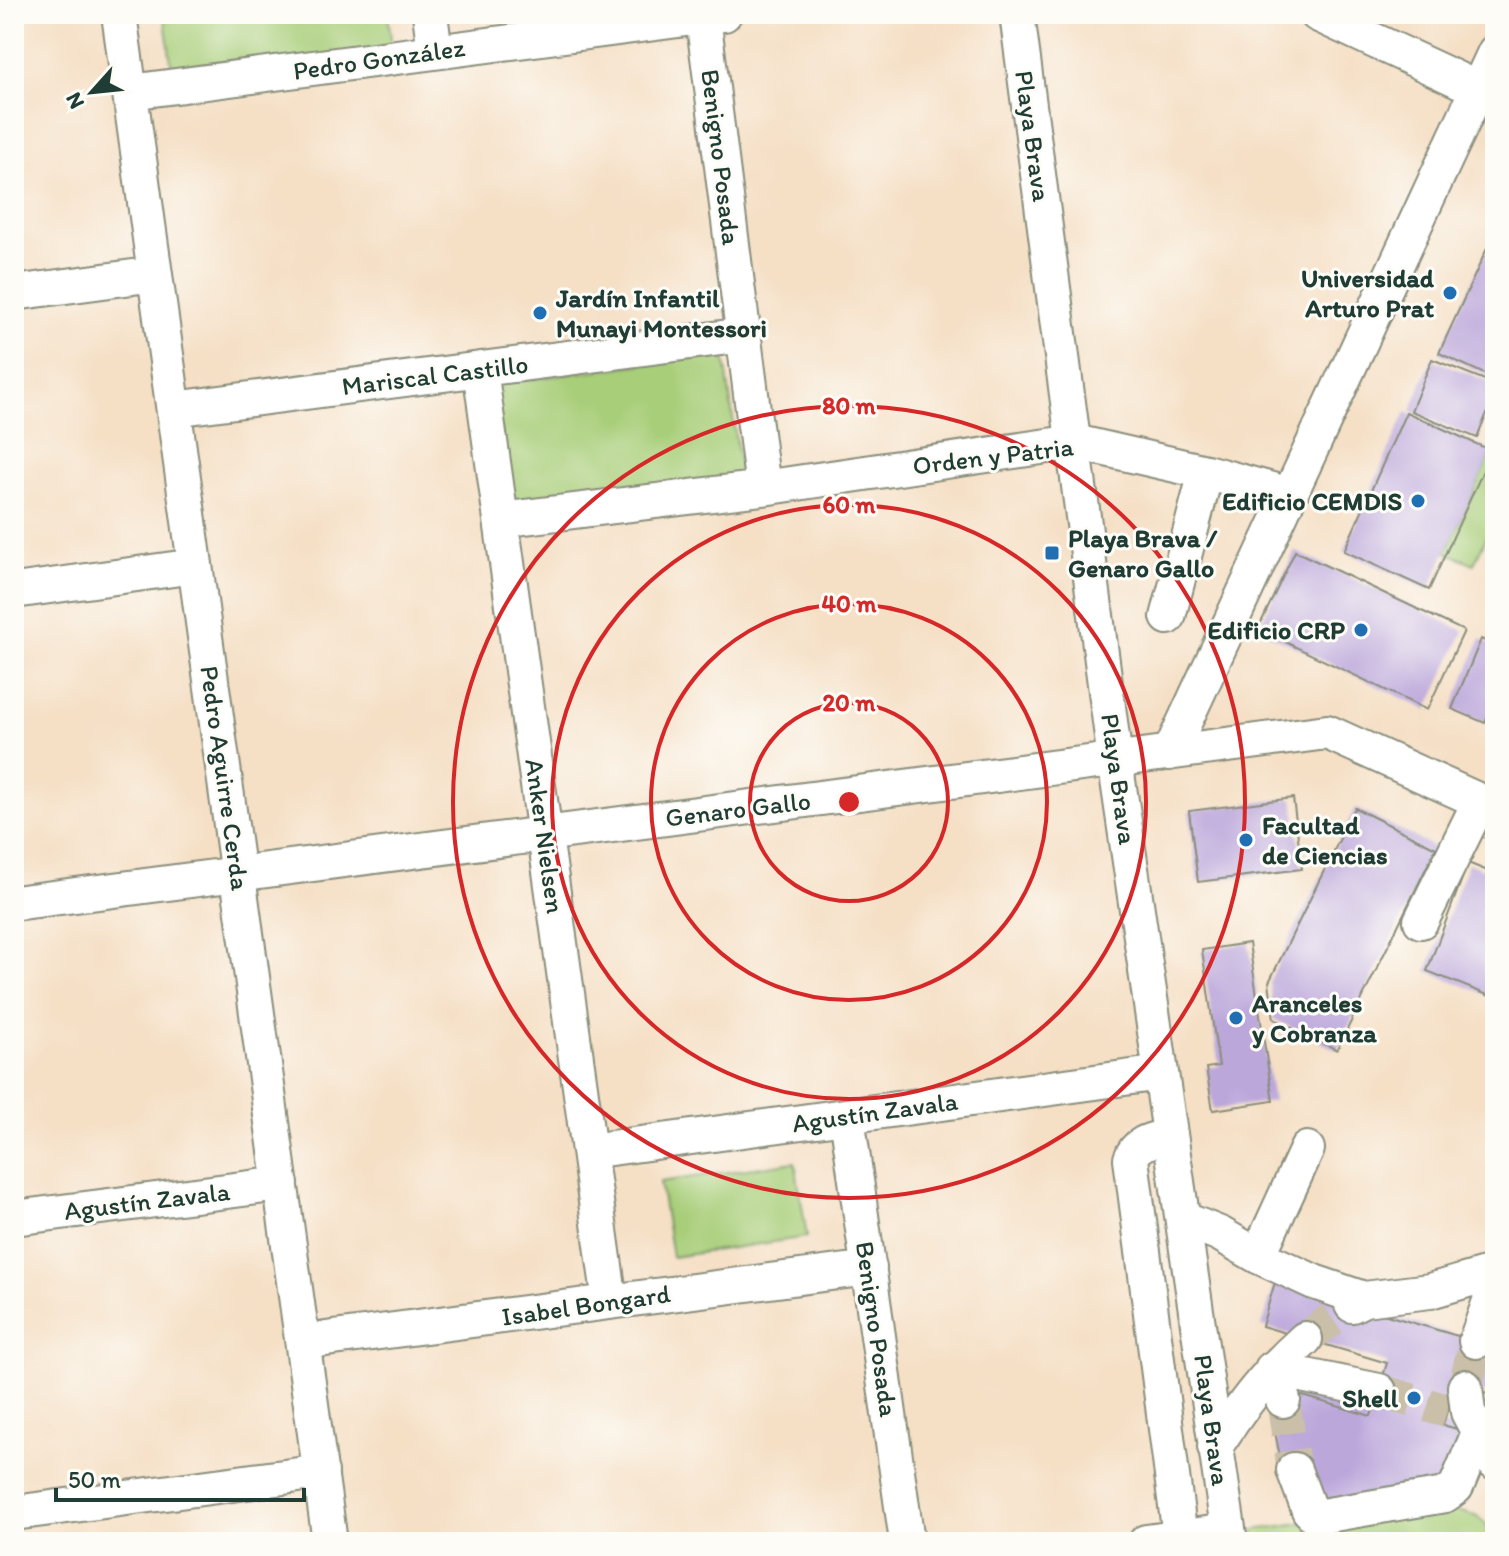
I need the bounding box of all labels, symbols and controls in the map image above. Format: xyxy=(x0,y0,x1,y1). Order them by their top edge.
street label: Pedro González xyxy=(291,31,467,87)
north arrow xyxy=(52,52,132,132)
street label: Benigno Posada xyxy=(694,67,748,247)
street label: Playa Brava xyxy=(1008,68,1058,204)
text: N xyxy=(59,88,90,114)
place label: Universidad Arturo Prat xyxy=(1301,262,1435,324)
place label: Jardín Infantil Munayi Montessori xyxy=(555,282,767,344)
marker: Universidad Arturo Prat xyxy=(1441,284,1459,302)
marker: Jardín Infantil Munayi Montessori xyxy=(531,304,549,322)
street label: Mariscal Castillo xyxy=(340,348,530,402)
text: 80 m xyxy=(822,391,877,420)
street label: Orden y Patria xyxy=(911,430,1076,482)
place label: Edificio CEMDIS xyxy=(1222,485,1402,517)
text: 60 m xyxy=(822,490,876,519)
marker: Edificio CEMDIS xyxy=(1409,492,1427,510)
place label: Playa Brava / Genaro Gallo xyxy=(1068,522,1218,584)
marker: Playa Brava / Genaro Gallo xyxy=(1043,544,1061,562)
text: 40 m xyxy=(822,589,877,618)
place label: Edificio CRP xyxy=(1208,614,1346,646)
marker: Edificio CRP xyxy=(1352,621,1370,639)
street label: Pedro Aguirre Cerda xyxy=(193,664,257,893)
text: 20 m xyxy=(823,688,876,717)
street label: Playa Brava xyxy=(1094,711,1144,847)
street label: Anker Nielsen xyxy=(518,757,572,916)
street label: Genaro Gallo xyxy=(664,784,812,834)
centre of rings xyxy=(835,788,863,816)
place label: Facultad de Ciencias xyxy=(1262,809,1387,871)
marker: Facultad de Ciencias xyxy=(1237,831,1255,849)
place label: Aranceles y Cobranza xyxy=(1251,987,1377,1049)
marker: Aranceles y Cobranza xyxy=(1227,1009,1245,1027)
street label: Agustín Zavala xyxy=(790,1084,960,1139)
street label: Agustín Zavala xyxy=(62,1175,232,1227)
street label: Benigno Posada xyxy=(849,1239,905,1419)
street label: Isabel Bongard xyxy=(500,1277,673,1333)
street label: Playa Brava xyxy=(1187,1352,1237,1488)
place label: Shell xyxy=(1342,1382,1399,1414)
marker: Shell xyxy=(1405,1389,1423,1407)
scale bar xyxy=(56,1452,304,1502)
text: 50 m xyxy=(68,1465,121,1494)

